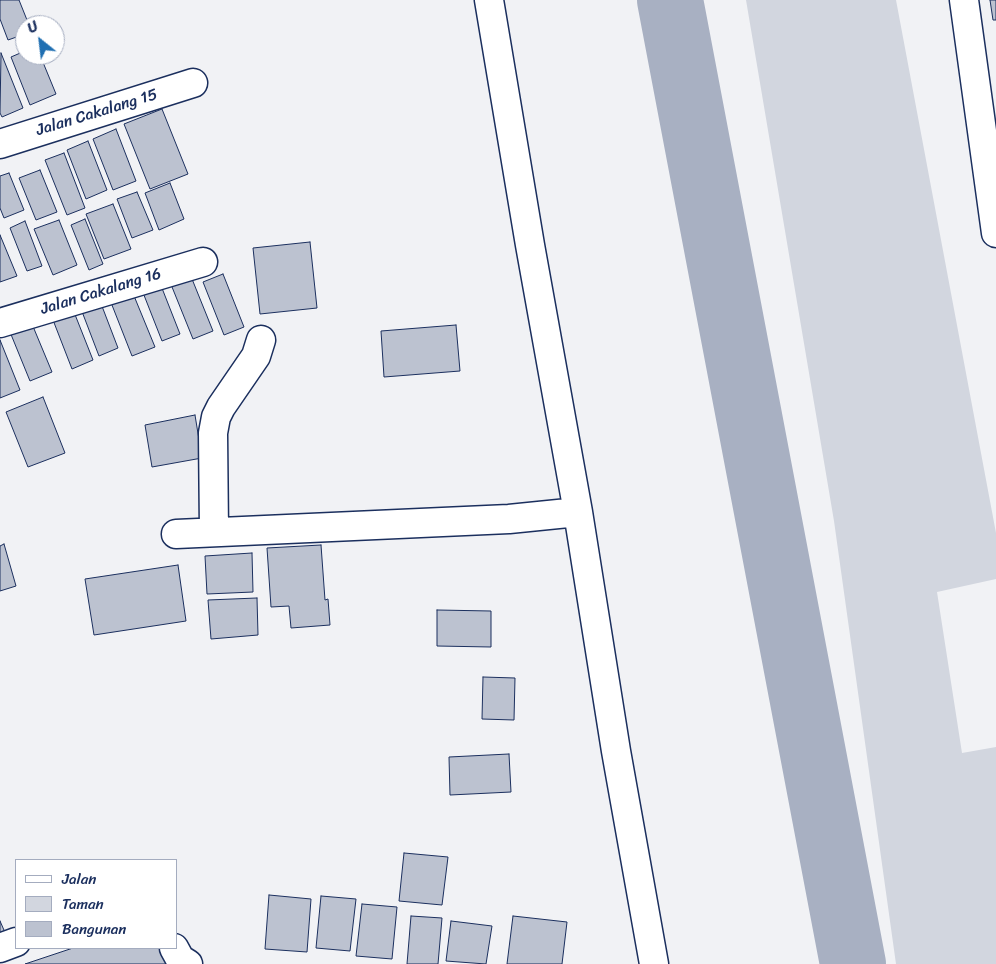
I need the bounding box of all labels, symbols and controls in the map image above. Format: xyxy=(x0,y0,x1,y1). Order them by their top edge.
text: U xyxy=(23,14,43,41)
north arrow xyxy=(15,15,65,65)
street label: Jalan Cakalang 15 xyxy=(34,85,160,141)
street label: Jalan Cakalang 16 xyxy=(38,265,164,319)
legend xyxy=(15,859,178,949)
text: Jalan xyxy=(62,866,96,892)
text: Taman xyxy=(62,891,104,917)
text: Bangunan xyxy=(62,916,126,942)

